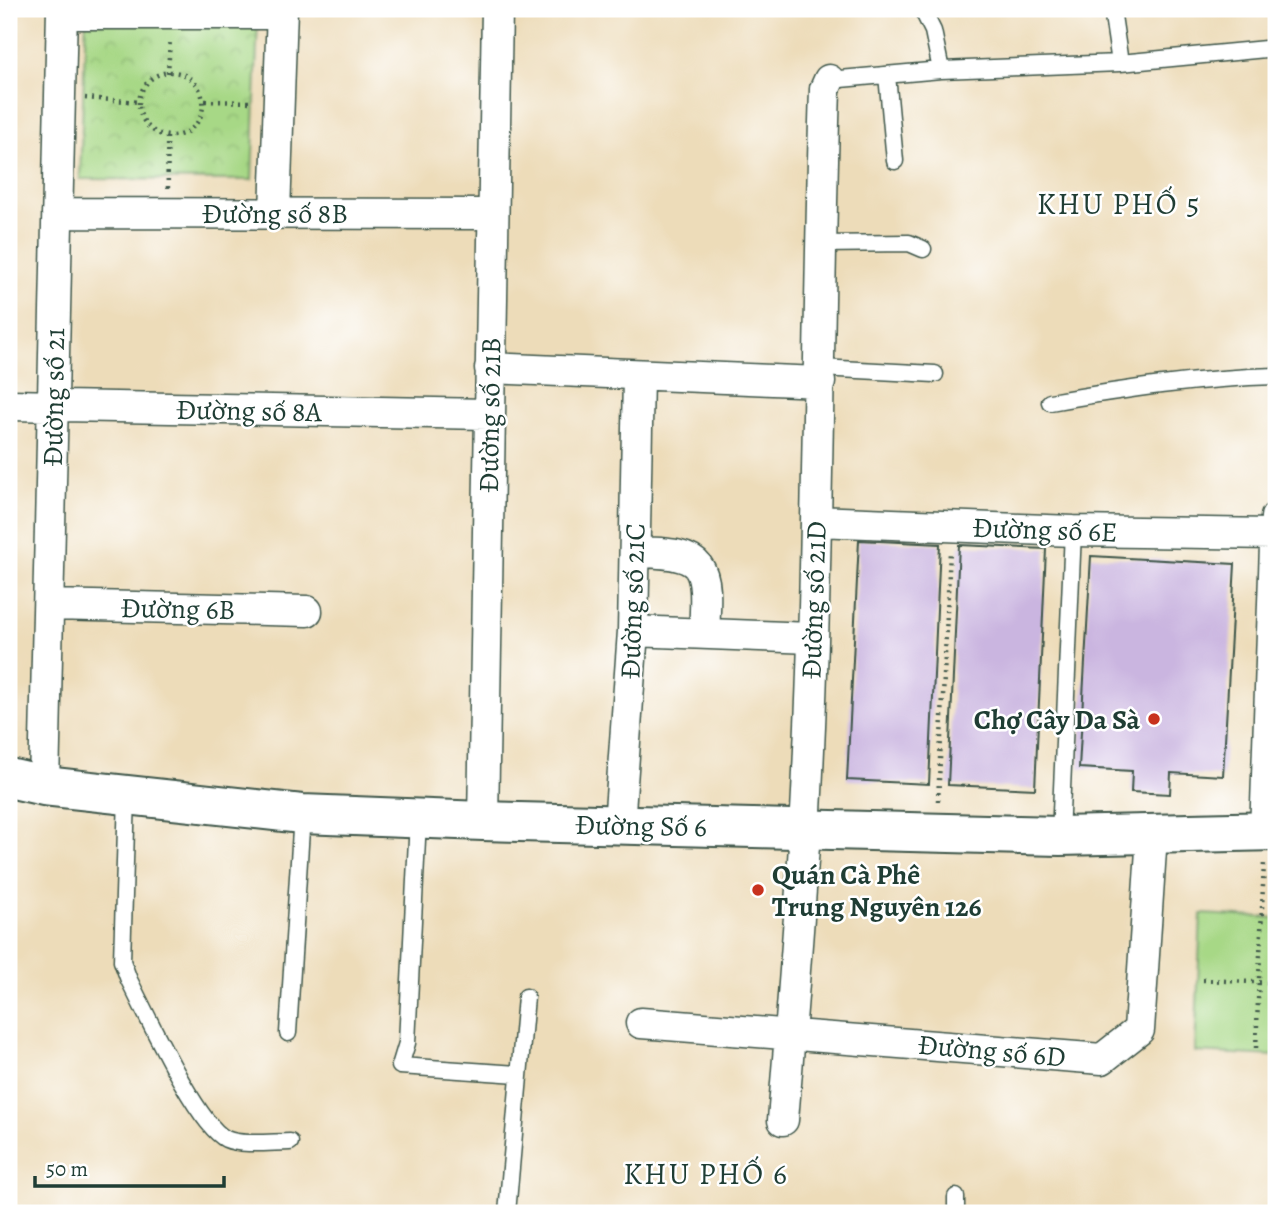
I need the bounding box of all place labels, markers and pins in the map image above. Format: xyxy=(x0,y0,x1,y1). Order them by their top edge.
place label: Chợ Cây Da Sà xyxy=(974,701,1141,739)
marker: Chợ Cây Da Sà xyxy=(1146,711,1162,727)
place label: Quán Cà Phê Trung Nguyên 126 xyxy=(772,856,982,926)
marker: Quán Cà Phê Trung Nguyên 126 xyxy=(750,882,766,898)

